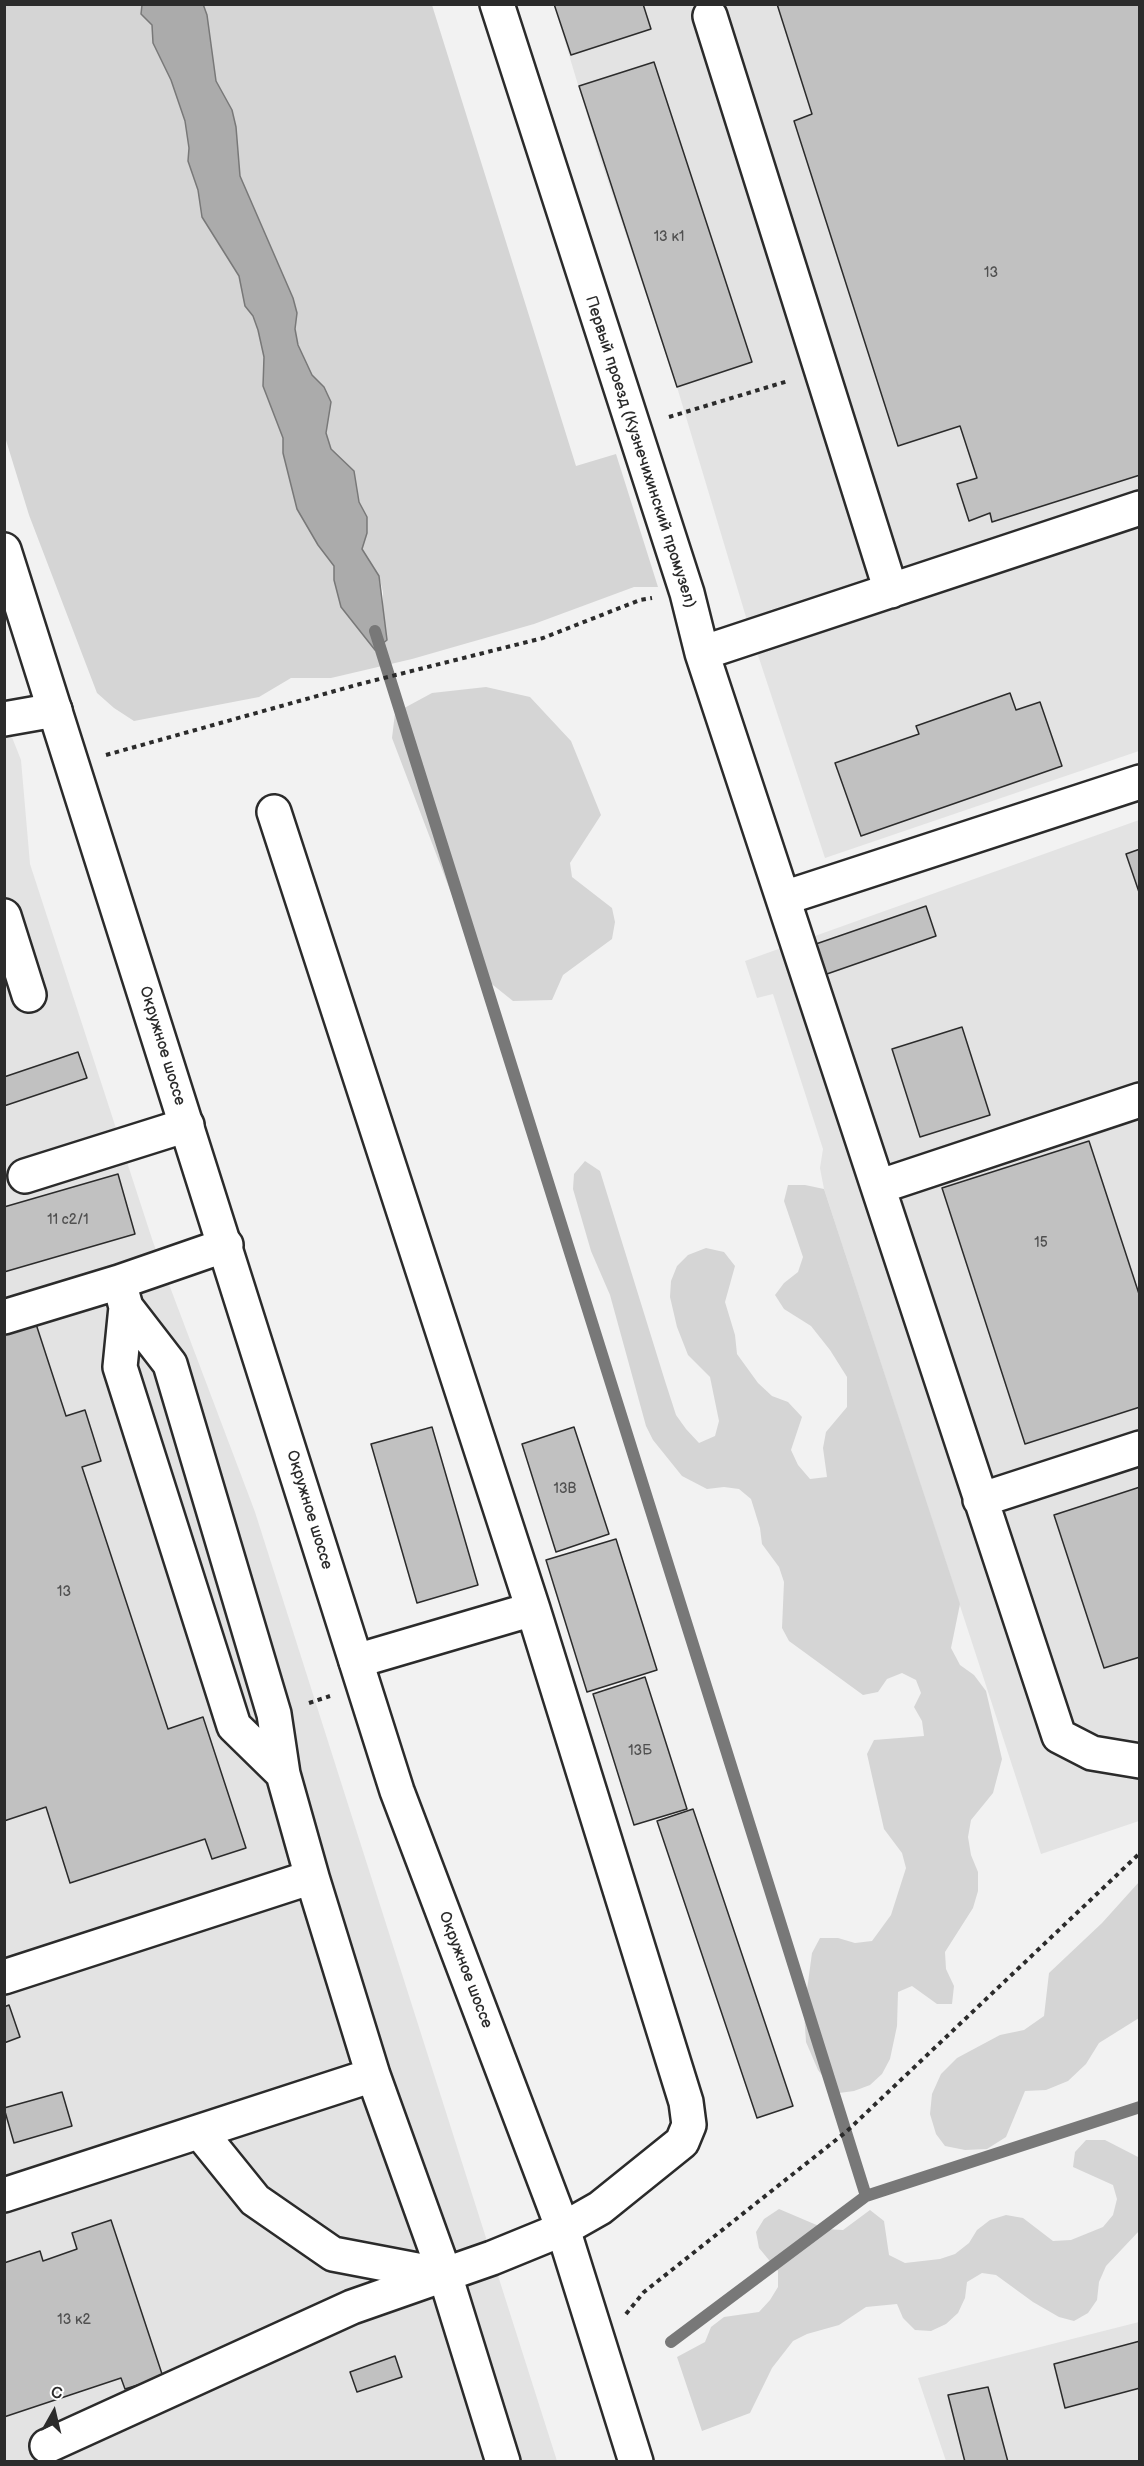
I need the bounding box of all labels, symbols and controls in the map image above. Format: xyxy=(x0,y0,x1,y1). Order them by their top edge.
house number: 13 к1 xyxy=(654,229,684,245)
house number: 13 xyxy=(984,265,998,281)
street label: Первый проезд (Кузнечихинский промузел) xyxy=(580,294,700,610)
street label: Окружное шоссе xyxy=(135,984,189,1108)
house number: 11 с2/1 xyxy=(47,1212,89,1228)
house number: 15 xyxy=(1034,1235,1048,1251)
street label: Окружное шоссе xyxy=(282,1448,336,1572)
house number: 13В xyxy=(554,1481,576,1497)
house number: 13 xyxy=(57,1584,71,1600)
house number: 13Б xyxy=(628,1743,652,1759)
street label: Окружное шоссе xyxy=(434,1909,496,2031)
house number: 13 к2 xyxy=(57,2312,91,2328)
north arrow xyxy=(24,2382,84,2442)
text: С xyxy=(50,2383,63,2404)

